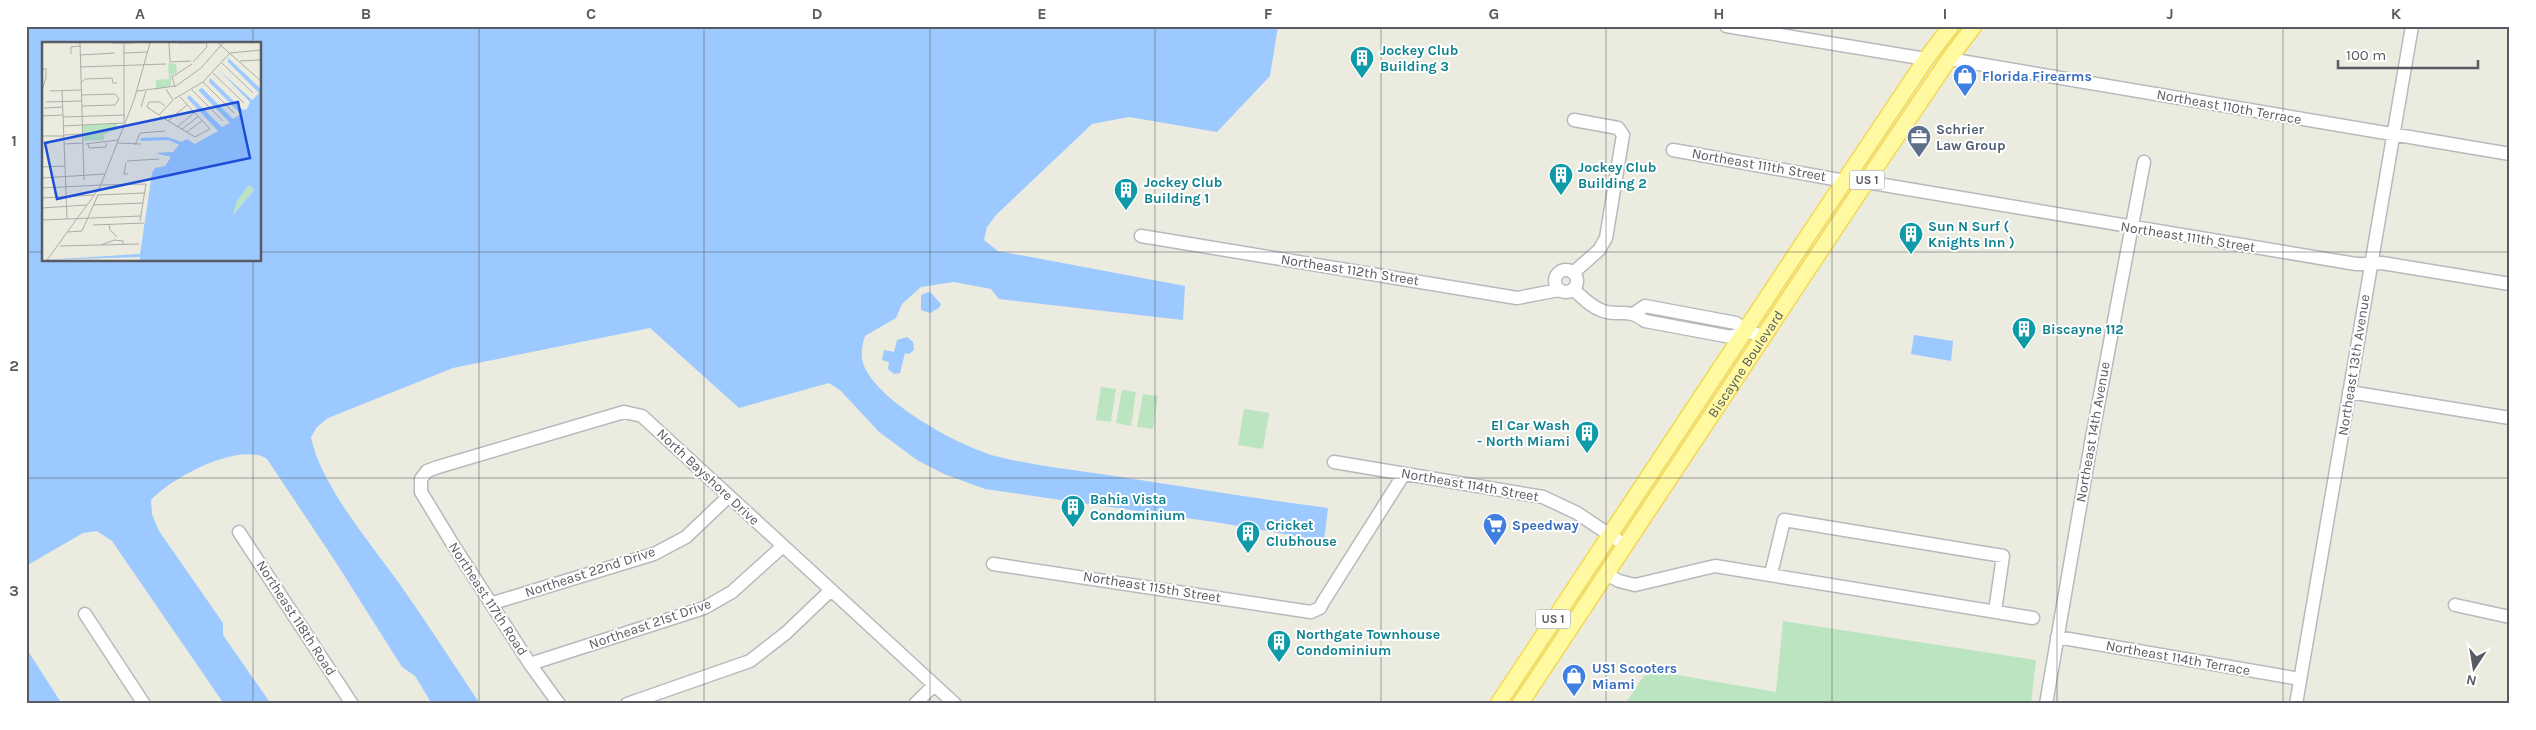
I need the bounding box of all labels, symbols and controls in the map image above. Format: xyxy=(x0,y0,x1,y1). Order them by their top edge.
text: A xyxy=(135,4,145,23)
text: B xyxy=(361,4,371,23)
text: C xyxy=(586,4,596,23)
text: D xyxy=(812,4,823,23)
text: E xyxy=(1037,4,1047,23)
text: F xyxy=(1264,4,1273,23)
text: G xyxy=(1489,4,1499,23)
text: H xyxy=(1713,4,1725,23)
text: I xyxy=(1943,4,1947,23)
text: J xyxy=(2166,4,2174,23)
text: K xyxy=(2391,4,2402,23)
scale bar xyxy=(2338,38,2478,70)
inset map xyxy=(42,42,261,261)
place label: Jockey Club Building 3 xyxy=(1380,42,1458,75)
building icon: Jockey Club Building 3 xyxy=(1349,45,1375,79)
text: 100 m xyxy=(2346,46,2386,64)
shop icon: Florida Firearms xyxy=(1952,63,1978,97)
place label: Florida Firearms xyxy=(1982,68,2092,85)
street label: Northeast 110th Terrace xyxy=(2155,86,2303,128)
place label: Schrier Law Group xyxy=(1936,121,2005,154)
office icon: Schrier Law Group xyxy=(1906,124,1932,158)
text: 1 xyxy=(11,131,17,150)
street label: Northeast 111th Street xyxy=(1690,145,1828,185)
place label: Jockey Club Building 2 xyxy=(1578,159,1656,192)
building icon: Jockey Club Building 2 xyxy=(1548,162,1574,196)
road number: US 1 xyxy=(1850,170,1884,190)
place label: Jockey Club Building 1 xyxy=(1144,174,1222,207)
building icon: Jockey Club Building 1 xyxy=(1113,177,1139,211)
place label: Sun N Surf ( Knights Inn ) xyxy=(1928,218,2015,251)
street label: Northeast 111th Street xyxy=(2119,218,2257,256)
building icon: Sun N Surf ( Knights Inn ) xyxy=(1898,221,1924,255)
street label: Northeast 112th Street xyxy=(1280,251,1420,289)
street label: Northeast 13th Avenue xyxy=(2334,293,2374,437)
street label: Biscayne Boulevard xyxy=(1704,307,1787,421)
building icon: Biscayne 112 xyxy=(2011,316,2037,350)
place label: Biscayne 112 xyxy=(2042,321,2124,338)
text: 2 xyxy=(9,356,19,375)
street label: Northeast 14th Avenue xyxy=(2072,360,2114,504)
place label: El Car Wash - North Miami xyxy=(1477,417,1570,450)
building icon: El Car Wash - North Miami xyxy=(1574,420,1600,454)
street label: North Bayshore Drive xyxy=(653,425,763,529)
street label: Northeast 114th Street xyxy=(1400,465,1540,505)
place label: Bahia Vista Condominium xyxy=(1090,491,1185,524)
building icon: Bahia Vista Condominium xyxy=(1060,494,1086,528)
supermarket icon: Speedway xyxy=(1482,512,1508,546)
place label: Cricket Clubhouse xyxy=(1266,517,1337,550)
place label: Speedway xyxy=(1512,517,1579,534)
building icon: Cricket Clubhouse xyxy=(1235,520,1261,554)
street label: Northeast 117th Road xyxy=(445,539,531,659)
street label: Northeast 22nd Drive xyxy=(523,543,657,601)
street label: Northeast 118th Road xyxy=(252,557,340,679)
street label: Northeast 115th Street xyxy=(1082,568,1222,606)
text: 3 xyxy=(9,581,19,600)
street label: Northeast 21st Drive xyxy=(587,595,713,653)
road number: US 1 xyxy=(1536,610,1570,628)
place label: Northgate Townhouse Condominium xyxy=(1296,626,1440,659)
building icon: Northgate Townhouse Condominium xyxy=(1266,629,1292,663)
street label: Northeast 114th Terrace xyxy=(2104,637,2252,679)
north arrow xyxy=(2448,642,2498,692)
place label: US1 Scooters Miami xyxy=(1592,660,1677,693)
shop icon: US1 Scooters Miami xyxy=(1561,663,1587,697)
text: N xyxy=(2465,671,2478,690)

